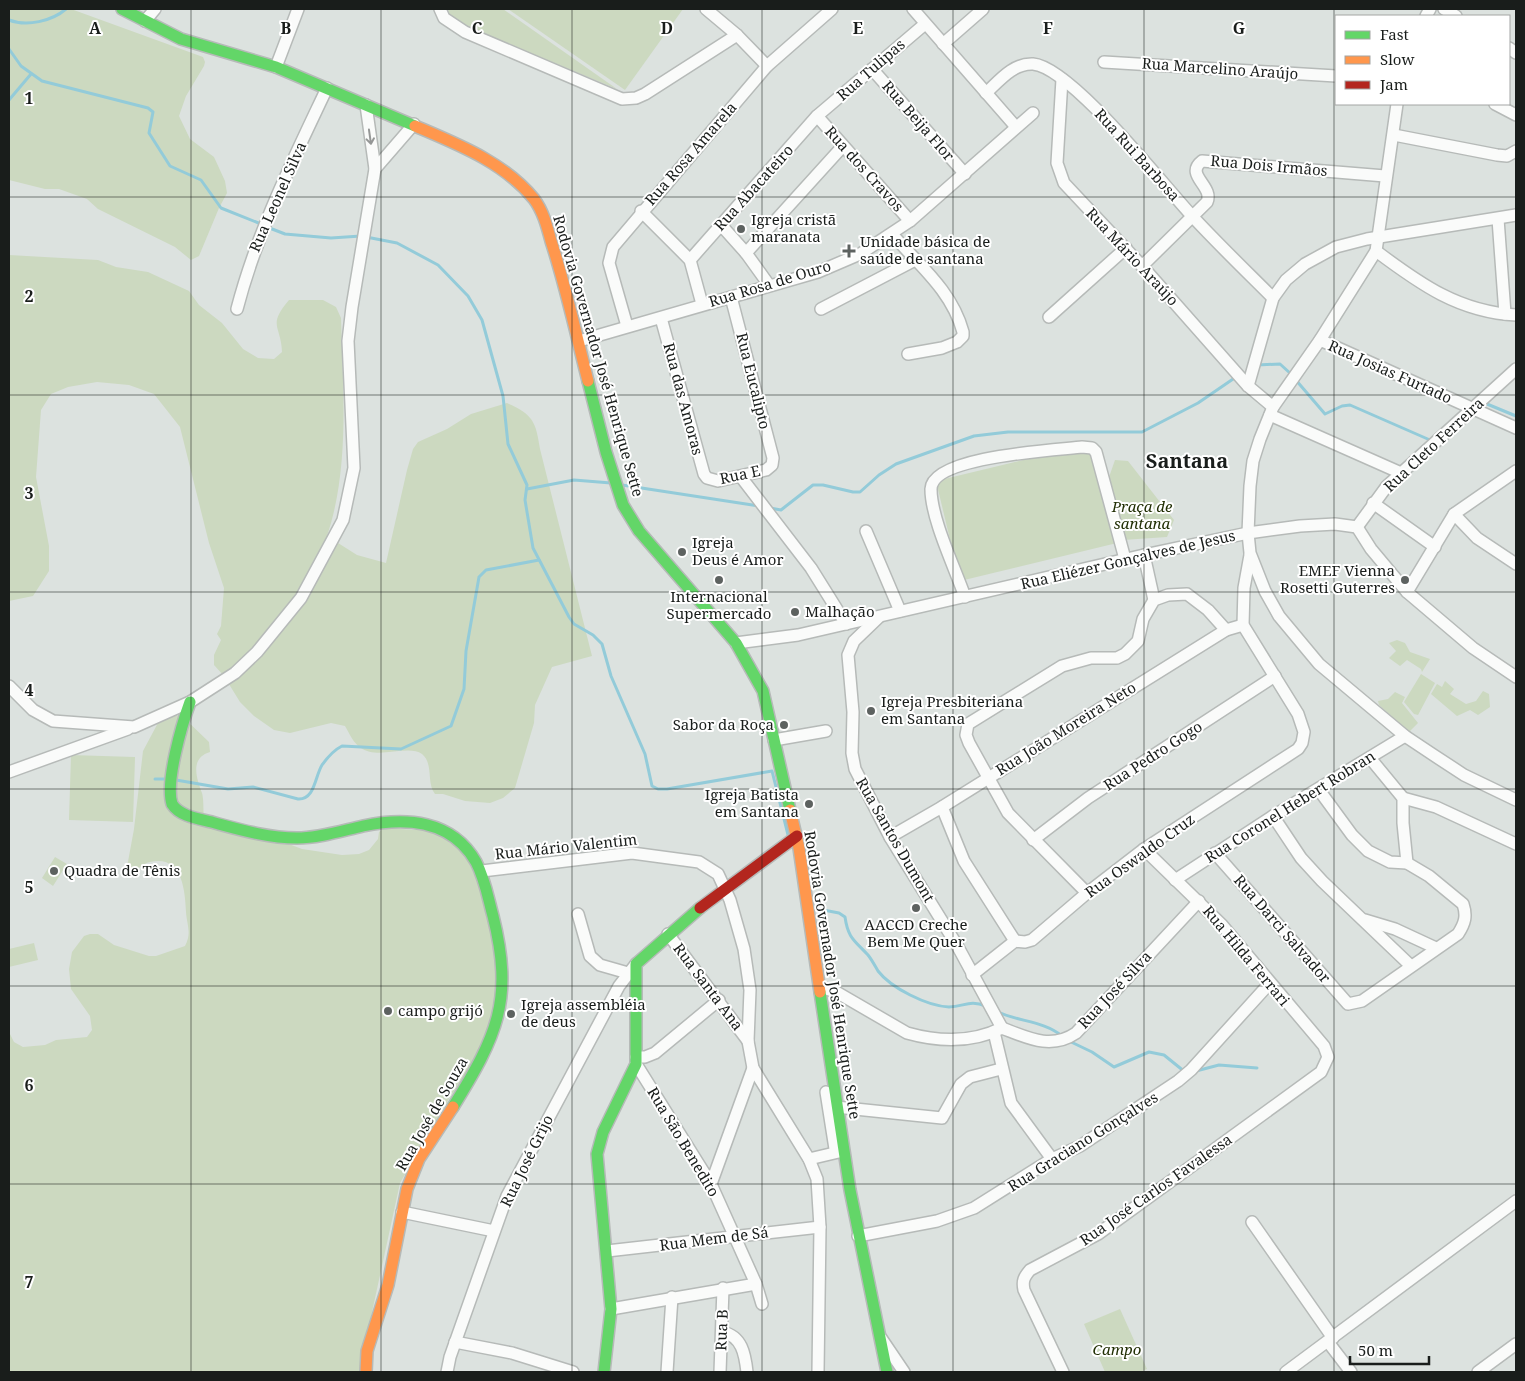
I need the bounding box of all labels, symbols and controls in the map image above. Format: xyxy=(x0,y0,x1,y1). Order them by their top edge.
legend xyxy=(1335,15,1510,105)
text: A xyxy=(89,17,102,39)
text: B xyxy=(281,17,292,39)
text: C xyxy=(472,17,483,39)
text: D xyxy=(661,17,673,39)
text: E xyxy=(853,17,863,39)
text: F xyxy=(1043,17,1053,39)
text: G xyxy=(1233,17,1245,39)
text: Fast xyxy=(1380,24,1409,44)
street label: Rua Tulipas xyxy=(832,34,909,104)
text: Slow xyxy=(1380,49,1414,69)
street label: Rua Marcelino Araújo xyxy=(1141,53,1299,83)
text: Jam xyxy=(1379,74,1408,94)
street label: Rua Beija Flor xyxy=(878,76,959,165)
text: 1 xyxy=(24,87,34,109)
street label: Rua Rosa Amarela xyxy=(640,97,741,209)
street label: Rua Rui Barbosa xyxy=(1091,104,1185,205)
street label: Rua dos Cravos xyxy=(821,121,909,216)
one-way arrow xyxy=(366,129,376,145)
street label: Rua Leonel Silva xyxy=(244,138,310,255)
street label: Rua Abacateiro xyxy=(709,140,797,235)
street label: Rua Dois Irmãos xyxy=(1210,150,1329,180)
street label: Rua Mário Araújo xyxy=(1082,203,1183,310)
place label: Igreja cristã maranata xyxy=(751,209,836,246)
street label: Rodovia Governador José Henrique Sette xyxy=(549,213,649,499)
marker: Igreja cristã maranata xyxy=(735,223,747,235)
place label: Unidade básica de saúde de santana xyxy=(860,231,990,268)
marker: Unidade básica de saúde de santana xyxy=(842,244,856,258)
street label: Rua Rosa de Ouro xyxy=(706,255,833,311)
text: 2 xyxy=(24,285,34,307)
street label: Rua Eucalipto xyxy=(732,330,776,431)
street label: Rua Josias Furtado xyxy=(1325,335,1455,407)
street label: Rua das Amoras xyxy=(659,340,709,457)
street label: Rua Cleto Ferreira xyxy=(1379,393,1488,496)
district label: Santana xyxy=(1146,447,1228,474)
street label: Rua E xyxy=(718,460,762,488)
text: 3 xyxy=(24,482,34,504)
park label: Praça de santana xyxy=(1111,496,1173,533)
street label: Rua Eliézer Gonçalves de Jesus xyxy=(1019,525,1237,593)
place label: Igreja Deus é Amor xyxy=(692,532,784,569)
marker: Igreja Deus é Amor xyxy=(676,546,688,558)
place label: EMEF Vienna Rosetti Guterres xyxy=(1280,560,1395,597)
marker: Internacional Supermercado xyxy=(713,574,725,586)
marker: EMEF Vienna Rosetti Guterres xyxy=(1399,574,1411,586)
place label: Internacional Supermercado xyxy=(667,586,771,623)
place label: Malhação xyxy=(805,601,875,621)
marker: Malhação xyxy=(789,606,801,618)
street label: Rua João Moreira Neto xyxy=(992,677,1139,780)
text: 4 xyxy=(24,679,34,701)
place label: Igreja Presbiteriana em Santana xyxy=(881,691,1023,728)
marker: Igreja Presbiteriana em Santana xyxy=(865,705,877,717)
place label: Sabor da Roça xyxy=(673,714,774,734)
street label: Rua Pedro Gogo xyxy=(1099,716,1206,795)
marker: Sabor da Roça xyxy=(778,719,790,731)
street label: Rua Coronel Hebert Robran xyxy=(1200,745,1379,867)
street label: Rua Santos Dumont xyxy=(852,774,940,905)
place label: Igreja Batista em Santana xyxy=(705,784,799,821)
marker: Igreja Batista em Santana xyxy=(803,798,815,810)
street label: Rua Oswaldo Cruz xyxy=(1081,809,1198,902)
street label: Rua Mário Valentim xyxy=(494,829,638,863)
street label: Rodovia Governador José Henrique Sette xyxy=(800,829,866,1121)
place label: Quadra de Tênis xyxy=(64,860,181,880)
marker: Quadra de Tênis xyxy=(48,865,60,877)
street label: Rua Darci Salvador xyxy=(1230,870,1335,987)
text: 5 xyxy=(24,876,34,898)
street label: Rua Hilda Ferrari xyxy=(1199,901,1295,1010)
marker: AACCD Creche Bem Me Quer xyxy=(910,902,922,914)
place label: AACCD Creche Bem Me Quer xyxy=(864,914,968,951)
street label: Rua Santa Ana xyxy=(669,939,748,1034)
street label: Rua José Silva xyxy=(1073,946,1155,1032)
place label: Igreja assembléia de deus xyxy=(521,994,646,1031)
place label: campo grijó xyxy=(398,1000,483,1020)
marker: campo grijó xyxy=(382,1005,394,1017)
marker: Igreja assembléia de deus xyxy=(505,1008,517,1020)
street label: Rua José de Souza xyxy=(390,1053,472,1174)
text: 6 xyxy=(24,1074,34,1096)
street label: Rua São Benedito xyxy=(643,1083,724,1200)
street label: Rua Graciano Gonçalves xyxy=(1004,1087,1162,1196)
street label: Rua José Grijo xyxy=(495,1111,557,1210)
street label: Rua José Carlos Favalessa xyxy=(1075,1129,1236,1249)
street label: Rua Mem de Sá xyxy=(658,1221,770,1255)
text: 7 xyxy=(24,1271,34,1293)
street label: Rua B xyxy=(710,1309,732,1351)
scale bar xyxy=(1350,1334,1429,1366)
park label: Campo xyxy=(1093,1339,1141,1359)
text: 50 m xyxy=(1358,1340,1393,1360)

